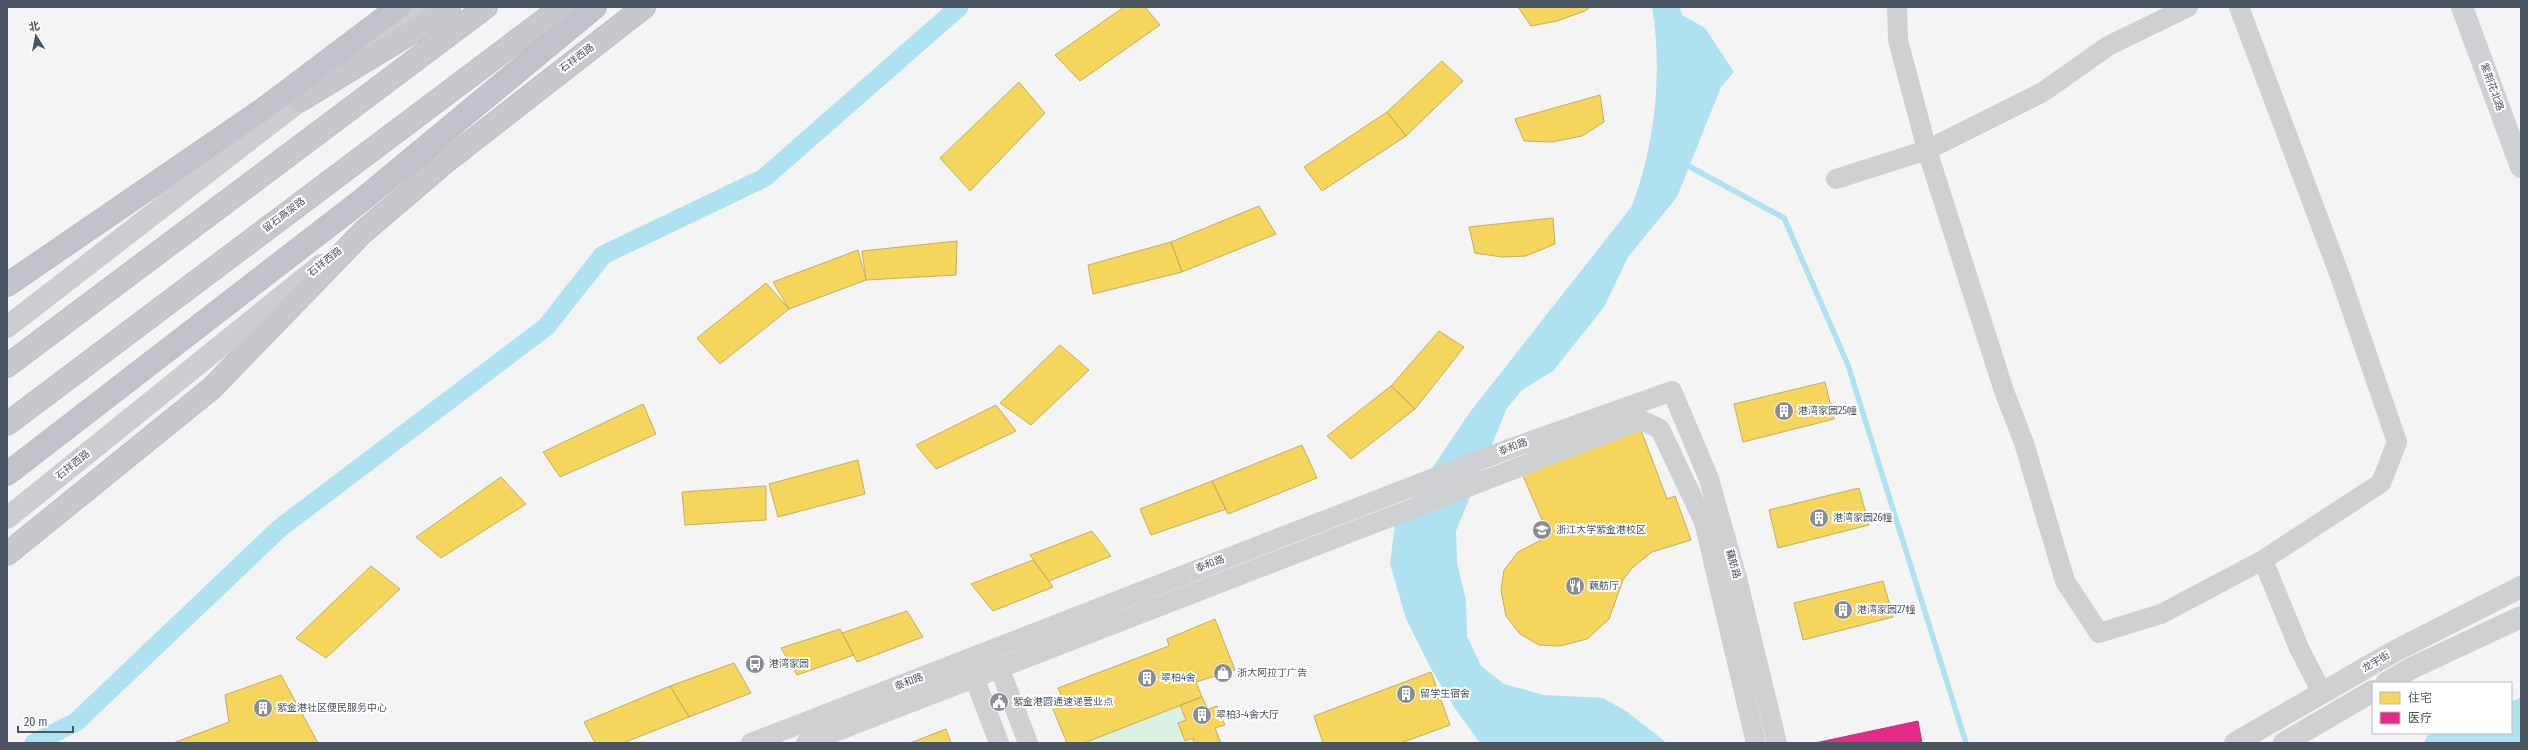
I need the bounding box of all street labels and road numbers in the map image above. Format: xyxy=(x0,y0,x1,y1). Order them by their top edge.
street label: 石祥西路 xyxy=(557,41,597,75)
street label: 紫荆花北路 xyxy=(2478,61,2506,113)
street label: 留石高架路 xyxy=(260,195,308,235)
street label: 石祥西路 xyxy=(306,245,344,279)
street label: 泰和路 xyxy=(1497,436,1529,458)
street label: 石祥西路 xyxy=(54,448,92,482)
street label: 藕舫路 xyxy=(1723,548,1743,580)
street label: 泰和路 xyxy=(1194,553,1226,575)
street label: 龙宇街 xyxy=(2360,649,2392,675)
street label: 泰和路 xyxy=(893,671,925,693)

